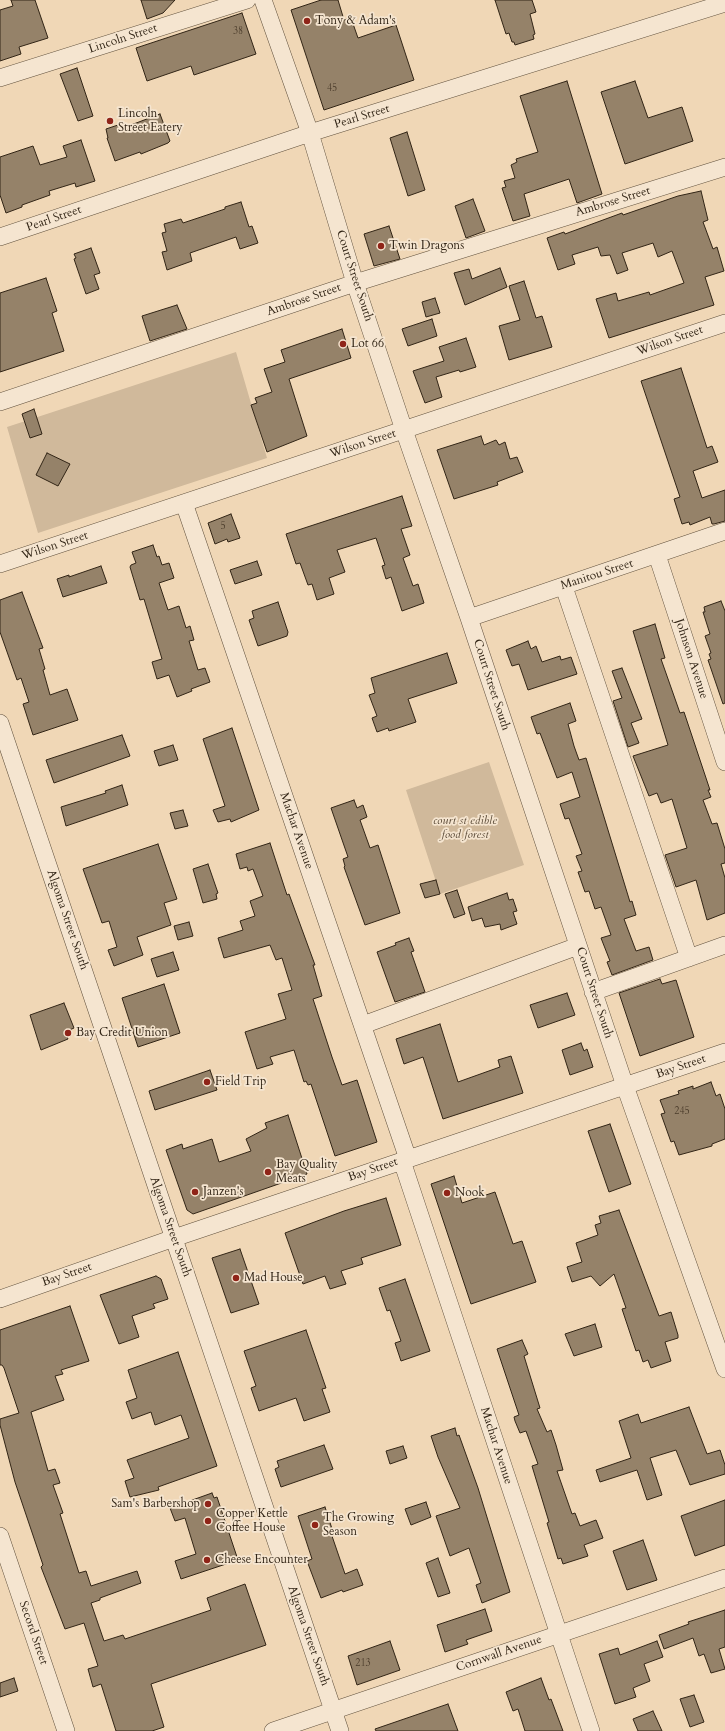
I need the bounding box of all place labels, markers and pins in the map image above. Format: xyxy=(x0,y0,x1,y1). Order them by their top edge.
place label: Tony & Adam's xyxy=(315,14,396,28)
marker: Tony & Adam's xyxy=(302,16,312,26)
place label: Lincoln Street Eatery xyxy=(118,107,183,135)
marker: Lincoln Street Eatery xyxy=(105,116,115,126)
place label: Twin Dragons xyxy=(389,239,464,253)
marker: Twin Dragons xyxy=(376,241,386,251)
place label: Lot 66 xyxy=(351,337,384,351)
marker: Lot 66 xyxy=(338,339,348,349)
place label: Bay Credit Union xyxy=(76,1026,168,1040)
marker: Bay Credit Union xyxy=(63,1028,73,1038)
place label: Field Trip xyxy=(215,1075,266,1089)
marker: Field Trip xyxy=(202,1077,212,1087)
place label: Bay Quality Meats xyxy=(276,1158,338,1186)
marker: Bay Quality Meats xyxy=(263,1167,273,1177)
place label: Janzen's xyxy=(203,1185,243,1199)
place label: Nook xyxy=(455,1186,485,1200)
marker: Janzen's xyxy=(190,1187,200,1197)
marker: Nook xyxy=(442,1188,452,1198)
place label: Mad House xyxy=(244,1271,303,1285)
marker: Mad House xyxy=(231,1273,241,1283)
place label: Sam's Barbershop xyxy=(111,1497,200,1511)
marker: Sam's Barbershop xyxy=(203,1499,213,1509)
place label: Copper Kettle Coffee House xyxy=(216,1507,288,1535)
place label: The Growing Season xyxy=(323,1511,394,1539)
marker: Copper Kettle Coffee House xyxy=(203,1516,213,1526)
marker: The Growing Season xyxy=(310,1520,320,1530)
place label: Cheese Encounter xyxy=(215,1553,308,1567)
marker: Cheese Encounter xyxy=(202,1555,212,1565)

